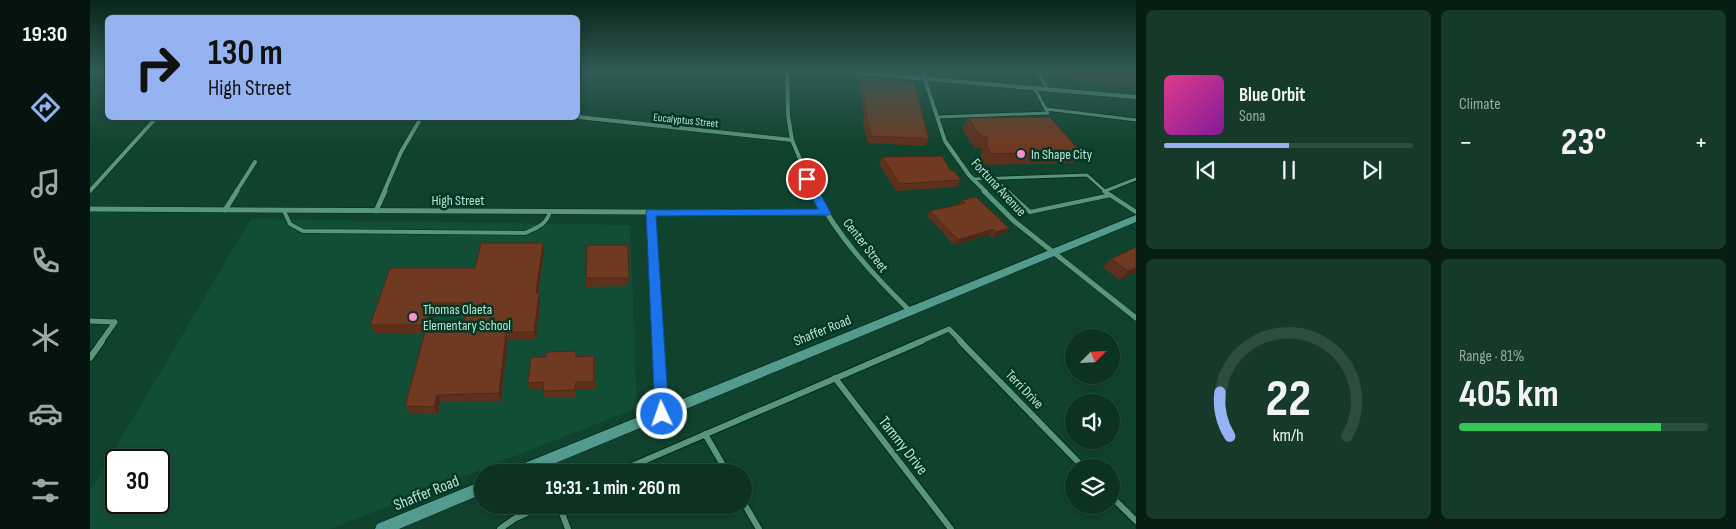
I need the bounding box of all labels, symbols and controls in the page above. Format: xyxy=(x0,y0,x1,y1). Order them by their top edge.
text: 19:30 xyxy=(23,21,67,48)
text: 130 m xyxy=(208,32,283,75)
icon: right xyxy=(125,35,190,100)
text: High Street xyxy=(208,75,291,102)
text: Blue Orbit xyxy=(1239,84,1305,107)
icon: directions xyxy=(28,90,63,125)
text: Climate xyxy=(1459,95,1501,114)
text: Sona xyxy=(1239,107,1266,126)
street label: Eucalyptus Street xyxy=(653,111,720,130)
text: 23° xyxy=(1561,120,1606,165)
text: − xyxy=(1459,126,1473,159)
text: + xyxy=(1694,126,1708,159)
place label: In Shape City xyxy=(1031,146,1093,163)
marker: In Shape City xyxy=(1015,148,1027,160)
street label: Fortuna Avenue xyxy=(967,155,1030,220)
icon: previous xyxy=(1192,156,1220,184)
icon: pause xyxy=(1275,156,1303,184)
icon: next xyxy=(1358,156,1386,184)
pin xyxy=(786,158,828,200)
icon: arrive xyxy=(793,165,821,193)
icon: music xyxy=(28,166,63,201)
street label: High Street xyxy=(431,192,485,209)
street label: Center Street xyxy=(839,215,892,276)
icon: phone xyxy=(28,243,63,278)
place label: Thomas Olaeta Elementary School xyxy=(423,301,511,334)
marker: Thomas Olaeta Elementary School xyxy=(407,311,419,323)
street label: Shaffer Road xyxy=(791,311,853,350)
icon: climate xyxy=(28,320,63,355)
north arrow xyxy=(1065,329,1120,384)
map controls xyxy=(1065,329,1120,514)
text: Range · 81% xyxy=(1459,347,1524,366)
street label: Terri Drive xyxy=(1002,366,1047,412)
text: 22 xyxy=(1266,368,1311,431)
text: 405 km xyxy=(1459,372,1559,417)
position arrow xyxy=(635,387,687,439)
button: sound xyxy=(1065,394,1120,449)
icon: car xyxy=(28,396,63,431)
street label: Tammy Drive xyxy=(874,413,931,479)
text: km/h xyxy=(1273,425,1304,446)
speed limit sign: 30 xyxy=(105,449,170,514)
button: layers xyxy=(1065,459,1120,514)
street label: Shaffer Road xyxy=(391,472,462,515)
icon: filters xyxy=(28,473,63,508)
text: 19:31 · 1 min · 260 m xyxy=(546,477,680,500)

